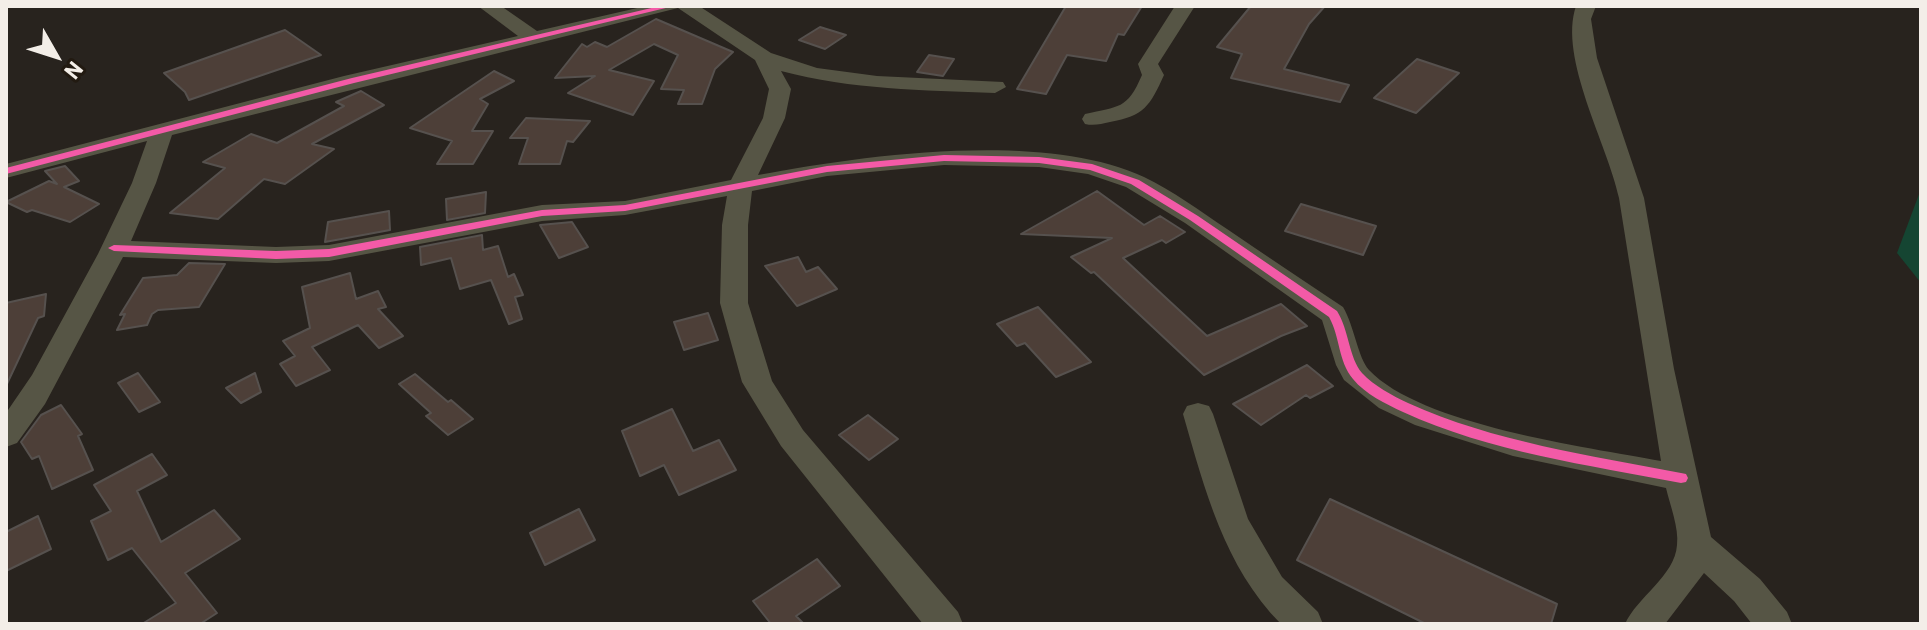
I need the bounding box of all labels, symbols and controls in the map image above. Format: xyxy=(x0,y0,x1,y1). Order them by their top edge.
north arrow xyxy=(16,16,96,96)
text: N xyxy=(60,57,89,85)

